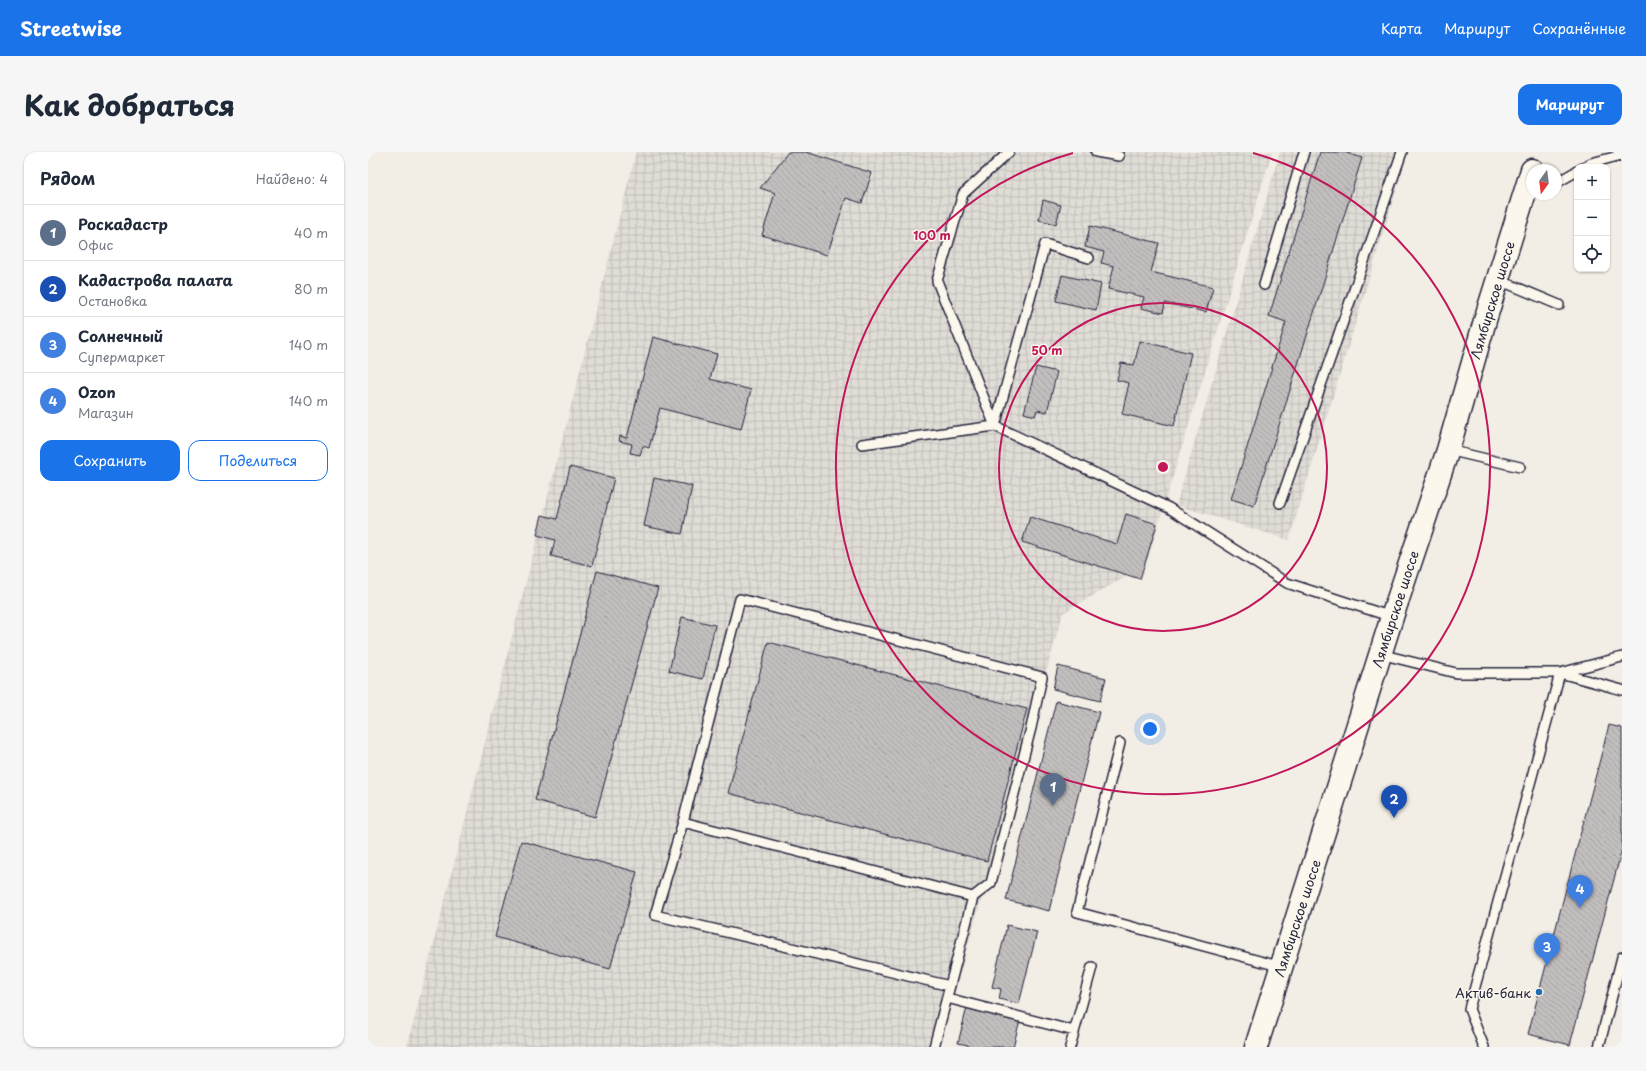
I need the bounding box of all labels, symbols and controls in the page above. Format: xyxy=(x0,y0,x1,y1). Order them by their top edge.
text: Streetwise xyxy=(20,14,122,42)
text: Карта xyxy=(1381,18,1422,39)
text: Маршрут xyxy=(1444,18,1510,39)
text: Сохранённые xyxy=(1532,18,1626,39)
text: Как добраться xyxy=(24,83,235,126)
button: Маршрут xyxy=(1518,84,1622,125)
north arrow xyxy=(1526,164,1562,200)
map controls xyxy=(1574,164,1610,272)
button: + xyxy=(1574,164,1610,200)
text: Рядом xyxy=(40,165,95,191)
text: Найдено: 4 xyxy=(256,169,328,188)
button: − xyxy=(1574,200,1610,236)
text: Роскадастр xyxy=(78,212,168,235)
text: 1 xyxy=(50,223,56,242)
text: 40 m xyxy=(294,223,328,242)
text: 100 m xyxy=(913,226,951,244)
text: Офис xyxy=(78,235,113,254)
button: locate xyxy=(1574,236,1610,272)
street label: Лямбирское шоссе xyxy=(1465,239,1519,361)
text: Кадастрова палата xyxy=(78,268,233,291)
text: 2 xyxy=(48,279,58,298)
text: 80 m xyxy=(294,279,328,298)
text: Остановка xyxy=(78,291,147,310)
text: Солнечный xyxy=(78,324,163,347)
text: 3 xyxy=(49,335,57,354)
text: 140 m xyxy=(289,335,328,354)
text: 50 m xyxy=(1031,341,1063,359)
text: Супермаркет xyxy=(78,347,165,366)
text: Ozon xyxy=(78,380,116,403)
text: 4 xyxy=(49,391,57,410)
text: 140 m xyxy=(289,391,328,410)
text: Магазин xyxy=(78,403,134,422)
button: Сохранить xyxy=(40,440,180,481)
button: Поделиться xyxy=(188,440,328,481)
centre of rings xyxy=(1156,460,1170,474)
street label: Лямбирское шоссе xyxy=(1367,548,1423,670)
your location xyxy=(1140,719,1160,739)
pin: 1 xyxy=(1040,773,1066,806)
pin: 2 xyxy=(1381,785,1407,818)
street label: Лямбирское шоссе xyxy=(1269,857,1325,979)
pin: 4 xyxy=(1567,875,1593,908)
pin: 3 xyxy=(1534,933,1560,966)
place label: Актив-банк xyxy=(1455,983,1531,1002)
marker: Актив-банк xyxy=(1534,987,1544,997)

